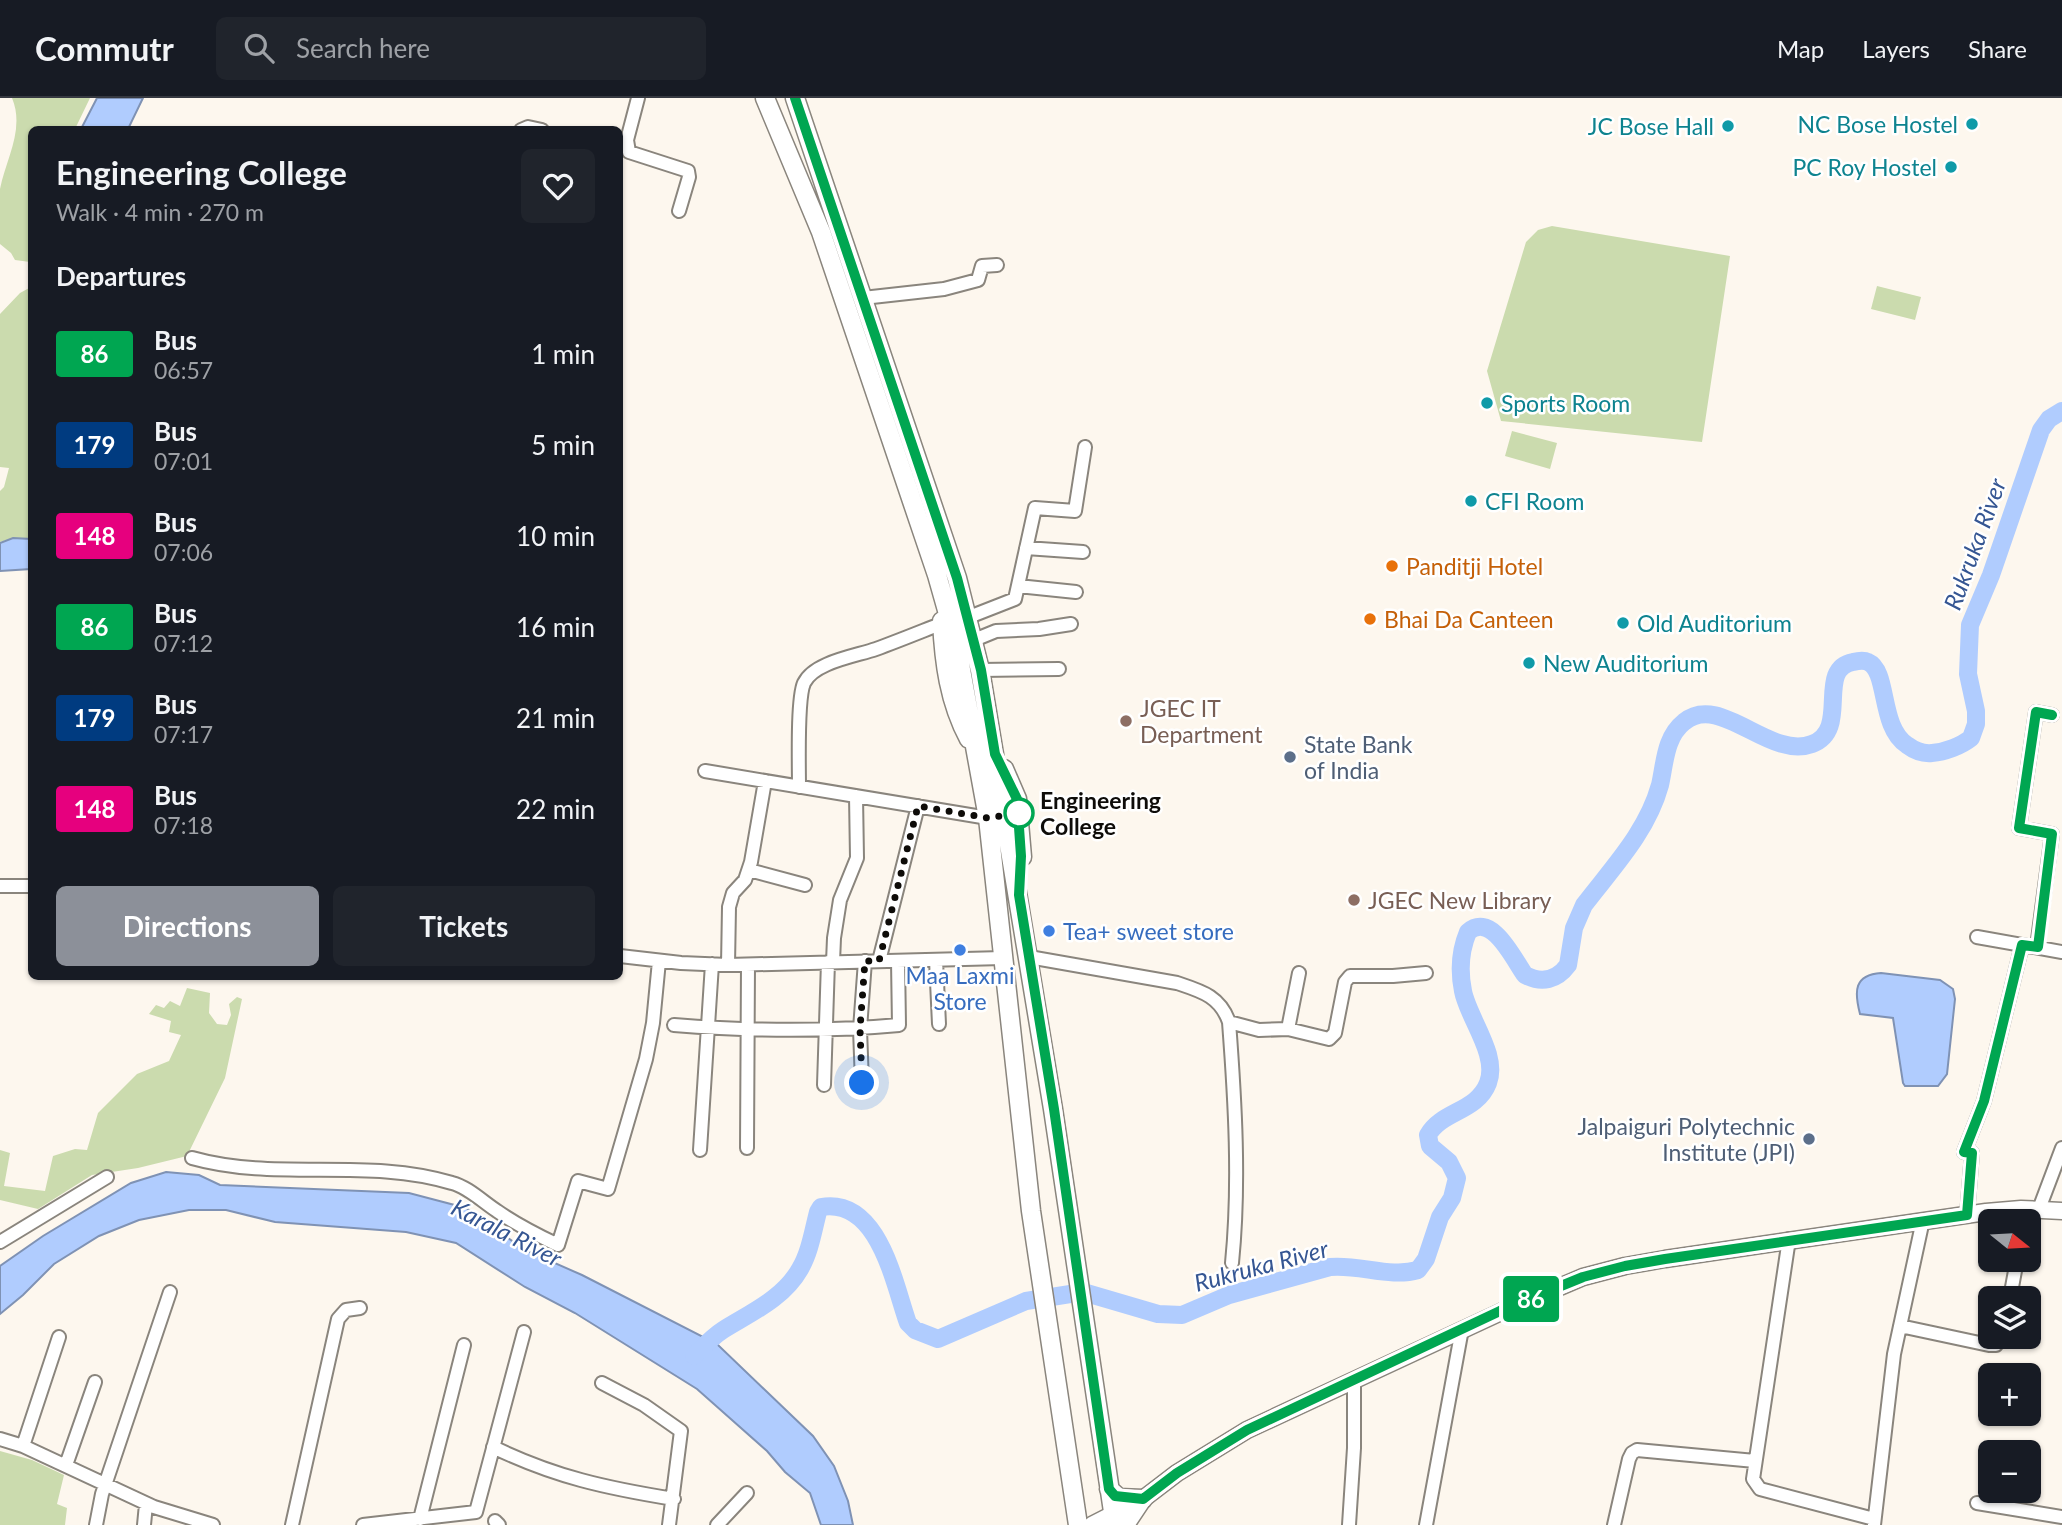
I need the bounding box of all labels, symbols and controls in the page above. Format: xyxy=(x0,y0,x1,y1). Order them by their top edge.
search box xyxy=(216,17,706,80)
text: Commutr xyxy=(35,28,174,68)
icon: search xyxy=(240,29,278,67)
text: Search here xyxy=(296,32,430,64)
text: Map xyxy=(1777,34,1824,63)
text: Layers xyxy=(1862,34,1930,63)
text: Share xyxy=(1968,34,2027,63)
place label: NC Bose Hostel xyxy=(1797,110,1958,138)
place label: JC Bose Hall xyxy=(1588,112,1714,140)
marker: NC Bose Hostel xyxy=(1964,116,1980,132)
marker: JC Bose Hall xyxy=(1720,118,1736,134)
button: heart xyxy=(521,149,595,223)
text: Engineering College xyxy=(56,152,347,192)
place label: PC Roy Hostel xyxy=(1792,153,1937,181)
marker: PC Roy Hostel xyxy=(1943,159,1959,175)
text: Walk · 4 min · 270 m xyxy=(56,198,264,226)
text: Departures xyxy=(56,260,186,292)
text: Bus xyxy=(154,324,197,356)
text: 1 min xyxy=(531,338,595,370)
text: 86 xyxy=(81,339,108,368)
text: 06:57 xyxy=(154,356,213,384)
place label: Sports Room xyxy=(1501,389,1630,417)
marker: Sports Room xyxy=(1479,395,1495,411)
text: Bus xyxy=(154,415,197,447)
text: 5 min xyxy=(531,429,595,461)
text: 179 xyxy=(74,430,115,459)
text: 07:01 xyxy=(154,447,213,475)
water label: Rukruka River xyxy=(1937,474,2011,614)
place label: CFI Room xyxy=(1485,487,1584,515)
marker: CFI Room xyxy=(1463,493,1479,509)
text: Bus xyxy=(154,506,197,538)
text: 10 min xyxy=(516,520,595,552)
text: 148 xyxy=(74,521,115,550)
text: 07:06 xyxy=(154,538,213,566)
place label: Panditji Hotel xyxy=(1406,552,1543,580)
marker: Panditji Hotel xyxy=(1384,558,1400,574)
text: Bus xyxy=(154,597,197,629)
place label: Bhai Da Canteen xyxy=(1384,605,1554,633)
place label: Old Auditorium xyxy=(1637,609,1792,637)
text: 16 min xyxy=(516,611,595,643)
marker: Bhai Da Canteen xyxy=(1362,611,1378,627)
text: 86 xyxy=(81,612,108,641)
marker: Old Auditorium xyxy=(1615,615,1631,631)
text: 07:12 xyxy=(154,629,213,657)
place label: New Auditorium xyxy=(1543,649,1708,677)
marker: New Auditorium xyxy=(1521,655,1537,671)
text: Bus xyxy=(154,688,197,720)
place label: JGEC IT Department xyxy=(1140,694,1263,748)
text: 21 min xyxy=(516,702,595,734)
text: 179 xyxy=(74,703,115,732)
marker: JGEC IT Department xyxy=(1118,713,1134,729)
text: 07:17 xyxy=(154,720,213,748)
place label: State Bank of India xyxy=(1304,730,1413,784)
marker: State Bank of India xyxy=(1282,749,1298,765)
text: Bus xyxy=(154,779,197,811)
place label: Engineering College xyxy=(1040,786,1161,840)
text: 22 min xyxy=(516,793,595,825)
text: 148 xyxy=(74,794,115,823)
marker: Engineering College xyxy=(1004,798,1034,828)
text: 07:18 xyxy=(154,811,213,839)
button: Directions xyxy=(56,886,319,966)
button: Tickets xyxy=(333,886,595,966)
place label: JGEC New Library xyxy=(1368,886,1552,914)
marker: JGEC New Library xyxy=(1346,892,1362,908)
place label: Tea+ sweet store xyxy=(1063,917,1234,945)
marker: Tea+ sweet store xyxy=(1041,923,1057,939)
marker: Maa Laxmi Store xyxy=(952,942,968,958)
place label: Maa Laxmi Store xyxy=(906,961,1014,1015)
your location xyxy=(844,1065,879,1100)
place label: Jalpaiguri Polytechnic Institute (JPI) xyxy=(1577,1112,1795,1166)
marker: Jalpaiguri Polytechnic Institute (JPI) xyxy=(1801,1131,1817,1147)
water label: Karala River xyxy=(447,1192,568,1272)
north arrow xyxy=(1978,1209,2040,1272)
map controls xyxy=(1978,1209,2041,1503)
water label: Rukruka River xyxy=(1191,1233,1332,1297)
line badge: 86 xyxy=(1500,1276,1562,1322)
text: 86 xyxy=(1517,1284,1545,1313)
button: layers xyxy=(1978,1286,2041,1349)
button: + xyxy=(1978,1363,2041,1426)
button: − xyxy=(1978,1440,2041,1503)

